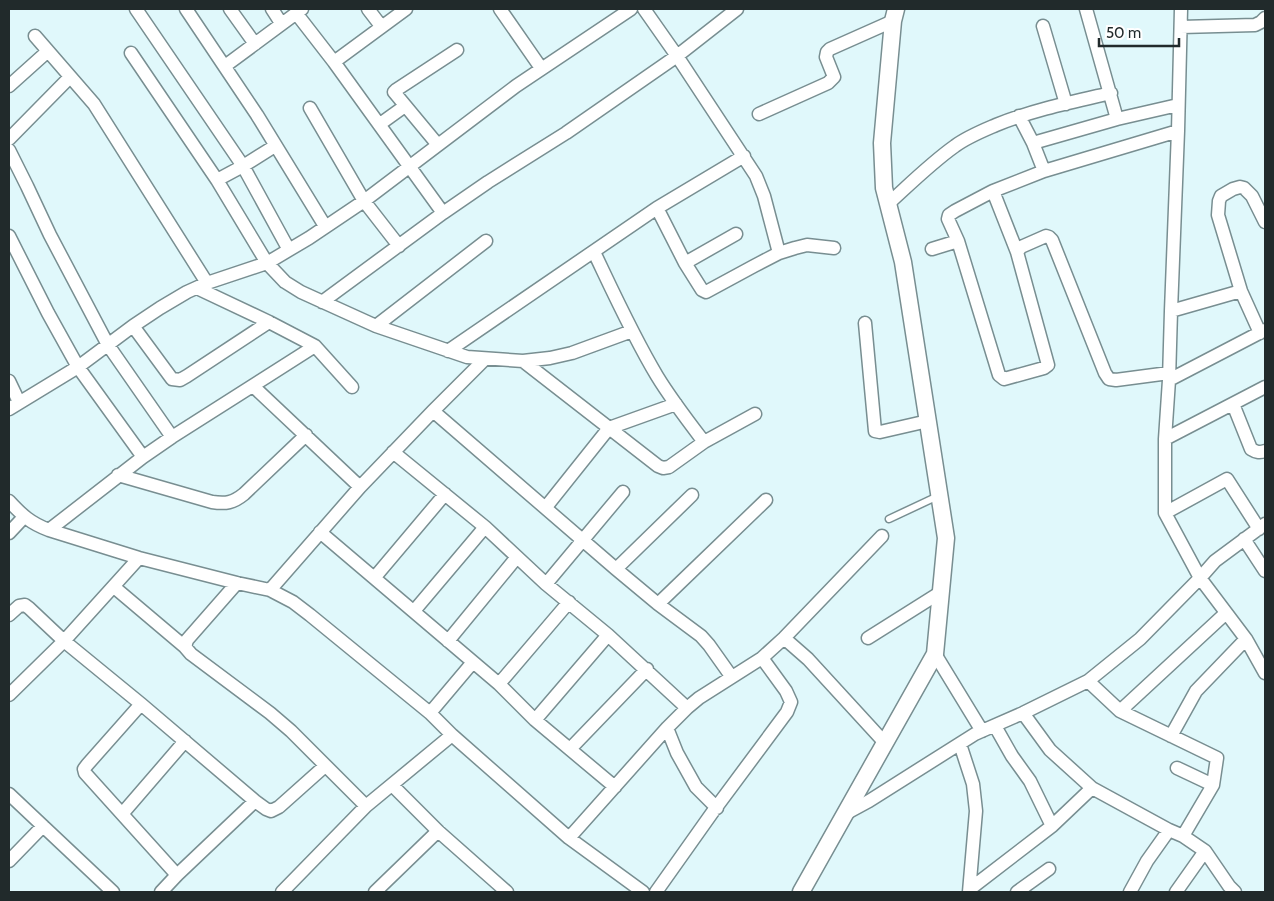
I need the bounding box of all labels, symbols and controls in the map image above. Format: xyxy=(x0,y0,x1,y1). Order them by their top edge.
scale bar xyxy=(1099,15,1179,47)
text: 50 m xyxy=(1106,24,1141,42)

